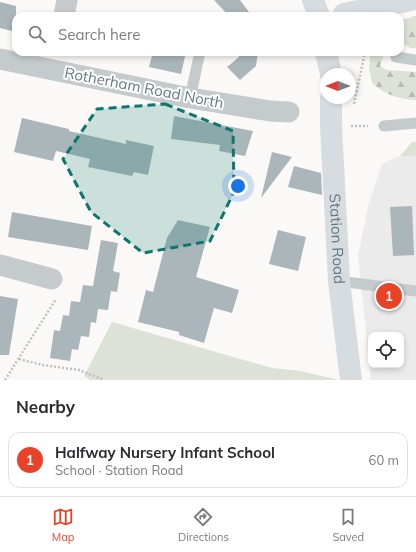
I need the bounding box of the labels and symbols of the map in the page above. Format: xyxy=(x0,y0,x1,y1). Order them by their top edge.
street label: Rotherham Road North xyxy=(63,63,225,112)
north arrow xyxy=(320,68,356,104)
your location xyxy=(228,176,248,196)
street label: Station Road xyxy=(326,193,349,285)
pin: 1 xyxy=(376,281,402,311)

